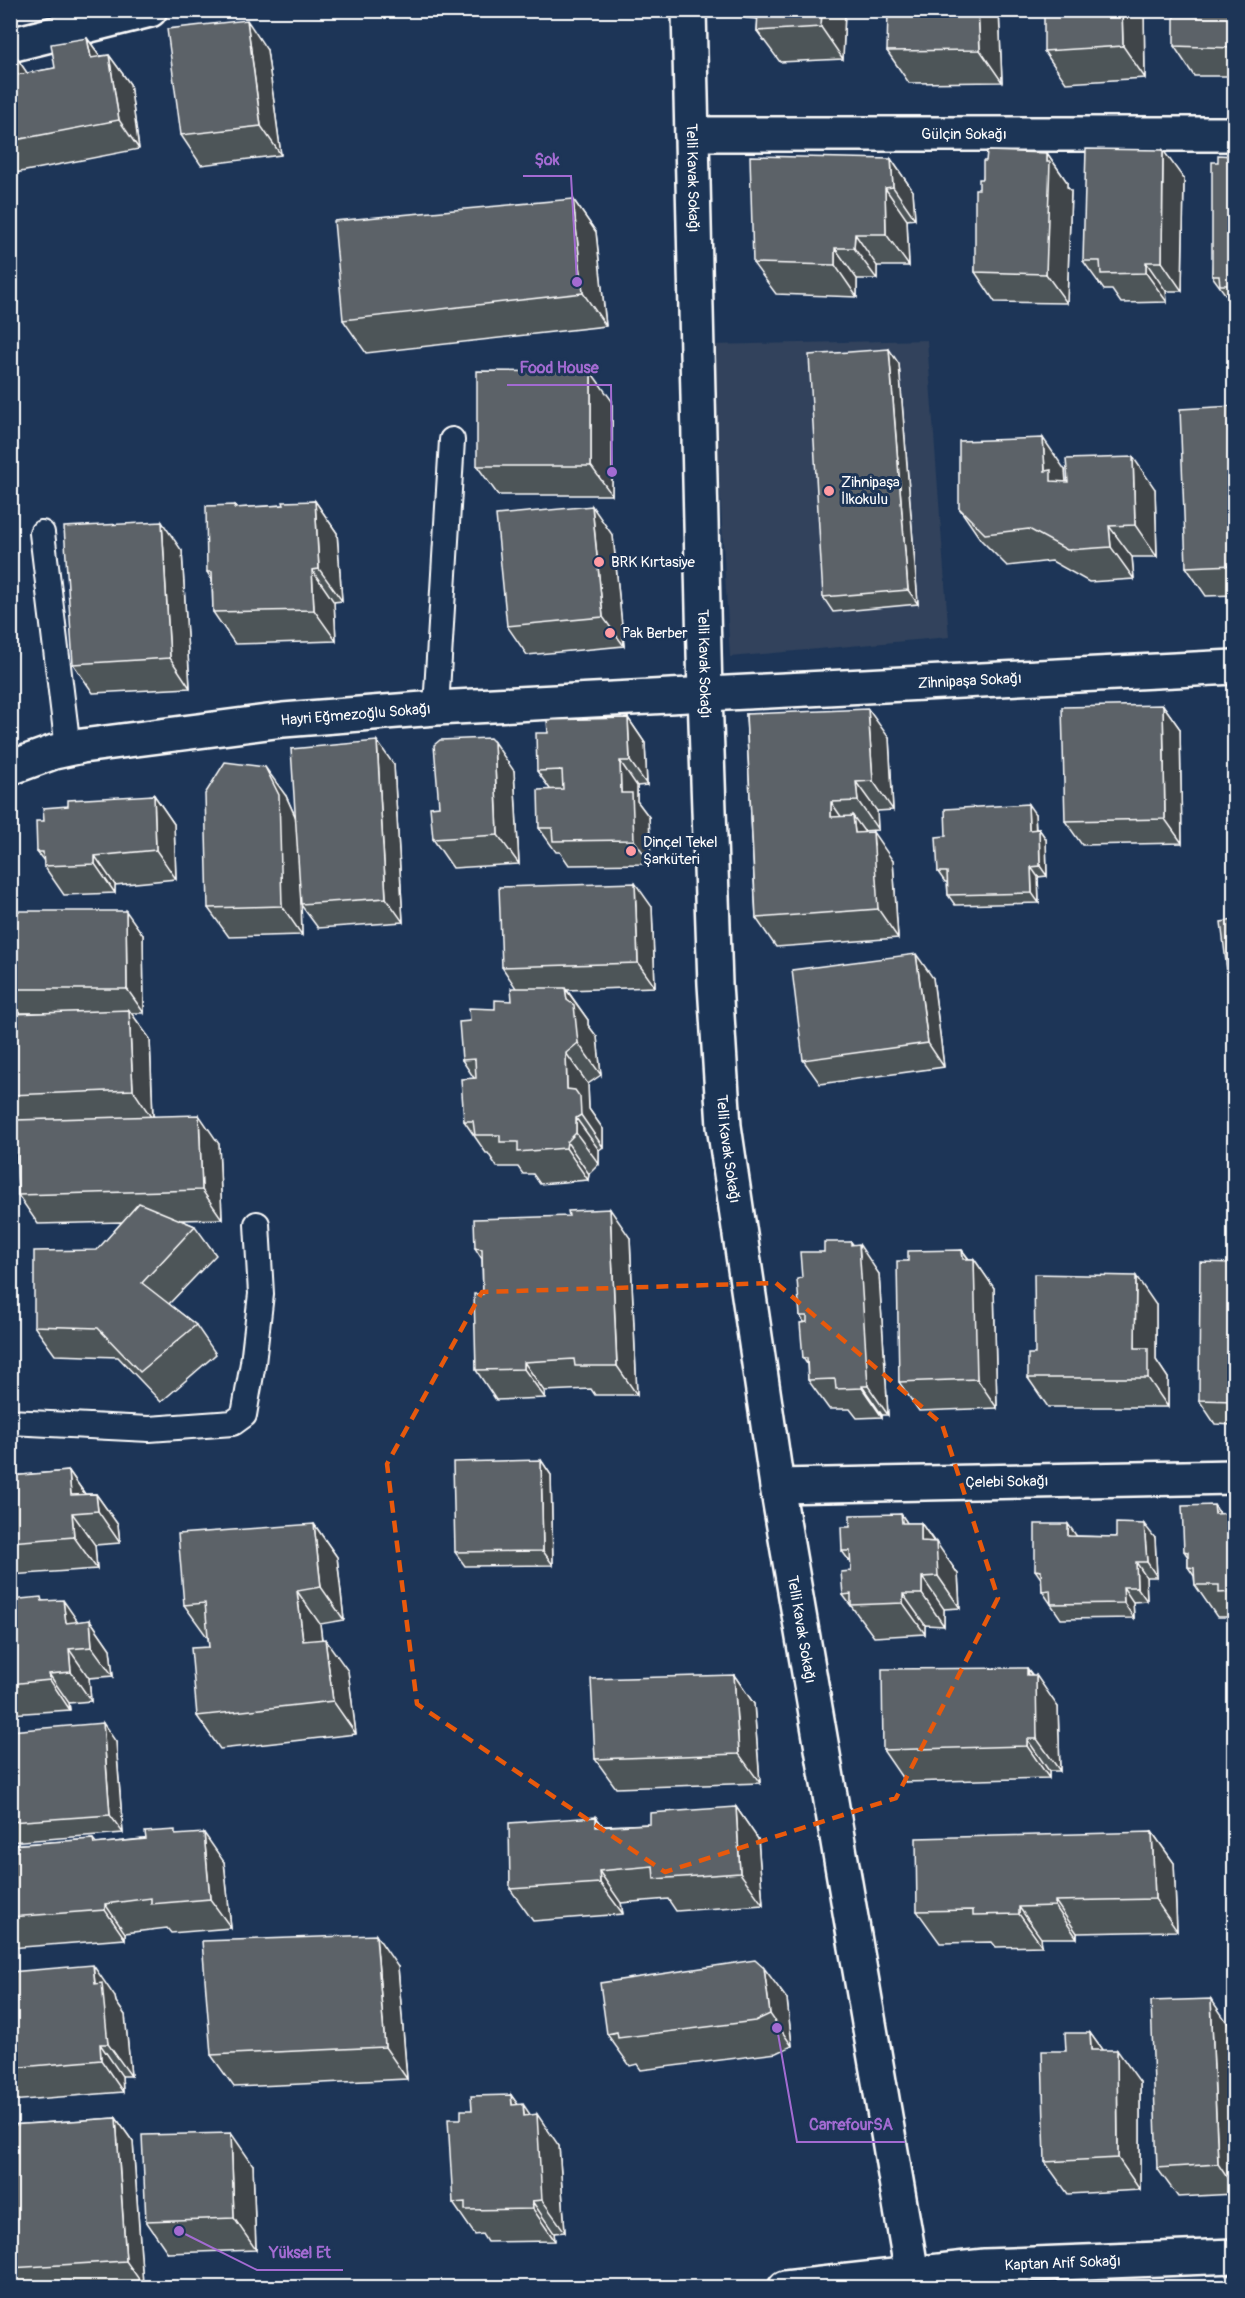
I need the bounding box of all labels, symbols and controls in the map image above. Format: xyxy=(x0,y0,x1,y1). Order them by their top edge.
street label: Telli Kavak Sokağı xyxy=(682,123,703,233)
street label: Gülçin Sokağı xyxy=(921,125,1007,144)
callout: Şok xyxy=(523,142,571,176)
text: Şok xyxy=(535,150,560,170)
callout: Food House xyxy=(507,351,611,385)
text: Food House xyxy=(519,358,600,378)
place label: Zihnipaşa İlkokulu xyxy=(841,473,900,509)
marker: Zihnipaşa İlkokulu xyxy=(822,484,836,498)
place label: BRK Kırtasiye xyxy=(611,553,696,572)
marker: BRK Kırtasiye xyxy=(592,555,606,569)
street label: Telli Kavak Sokağı xyxy=(693,609,715,719)
place label: Pak Berber xyxy=(622,624,688,643)
marker: Pak Berber xyxy=(603,626,617,640)
street label: Zihnipaşa Sokağı xyxy=(917,669,1022,693)
street label: Hayri Eğmezoğlu Sokağı xyxy=(280,699,432,730)
place label: Dinçel Tekel Şarküteri xyxy=(643,833,717,869)
marker: Dinçel Tekel Şarküteri xyxy=(624,844,638,858)
street label: Telli Kavak Sokağı xyxy=(712,1094,744,1205)
street label: Çelebi Sokağı xyxy=(965,1472,1049,1492)
street label: Telli Kavak Sokağı xyxy=(782,1574,820,1685)
callout: CarrefourSA xyxy=(797,2108,905,2142)
text: CarrefourSA xyxy=(809,2115,894,2135)
callout: Yüksel Et xyxy=(257,2236,343,2270)
text: Yüksel Et xyxy=(268,2243,331,2263)
street label: Kaptan Arif Sokağı xyxy=(1004,2252,1121,2275)

